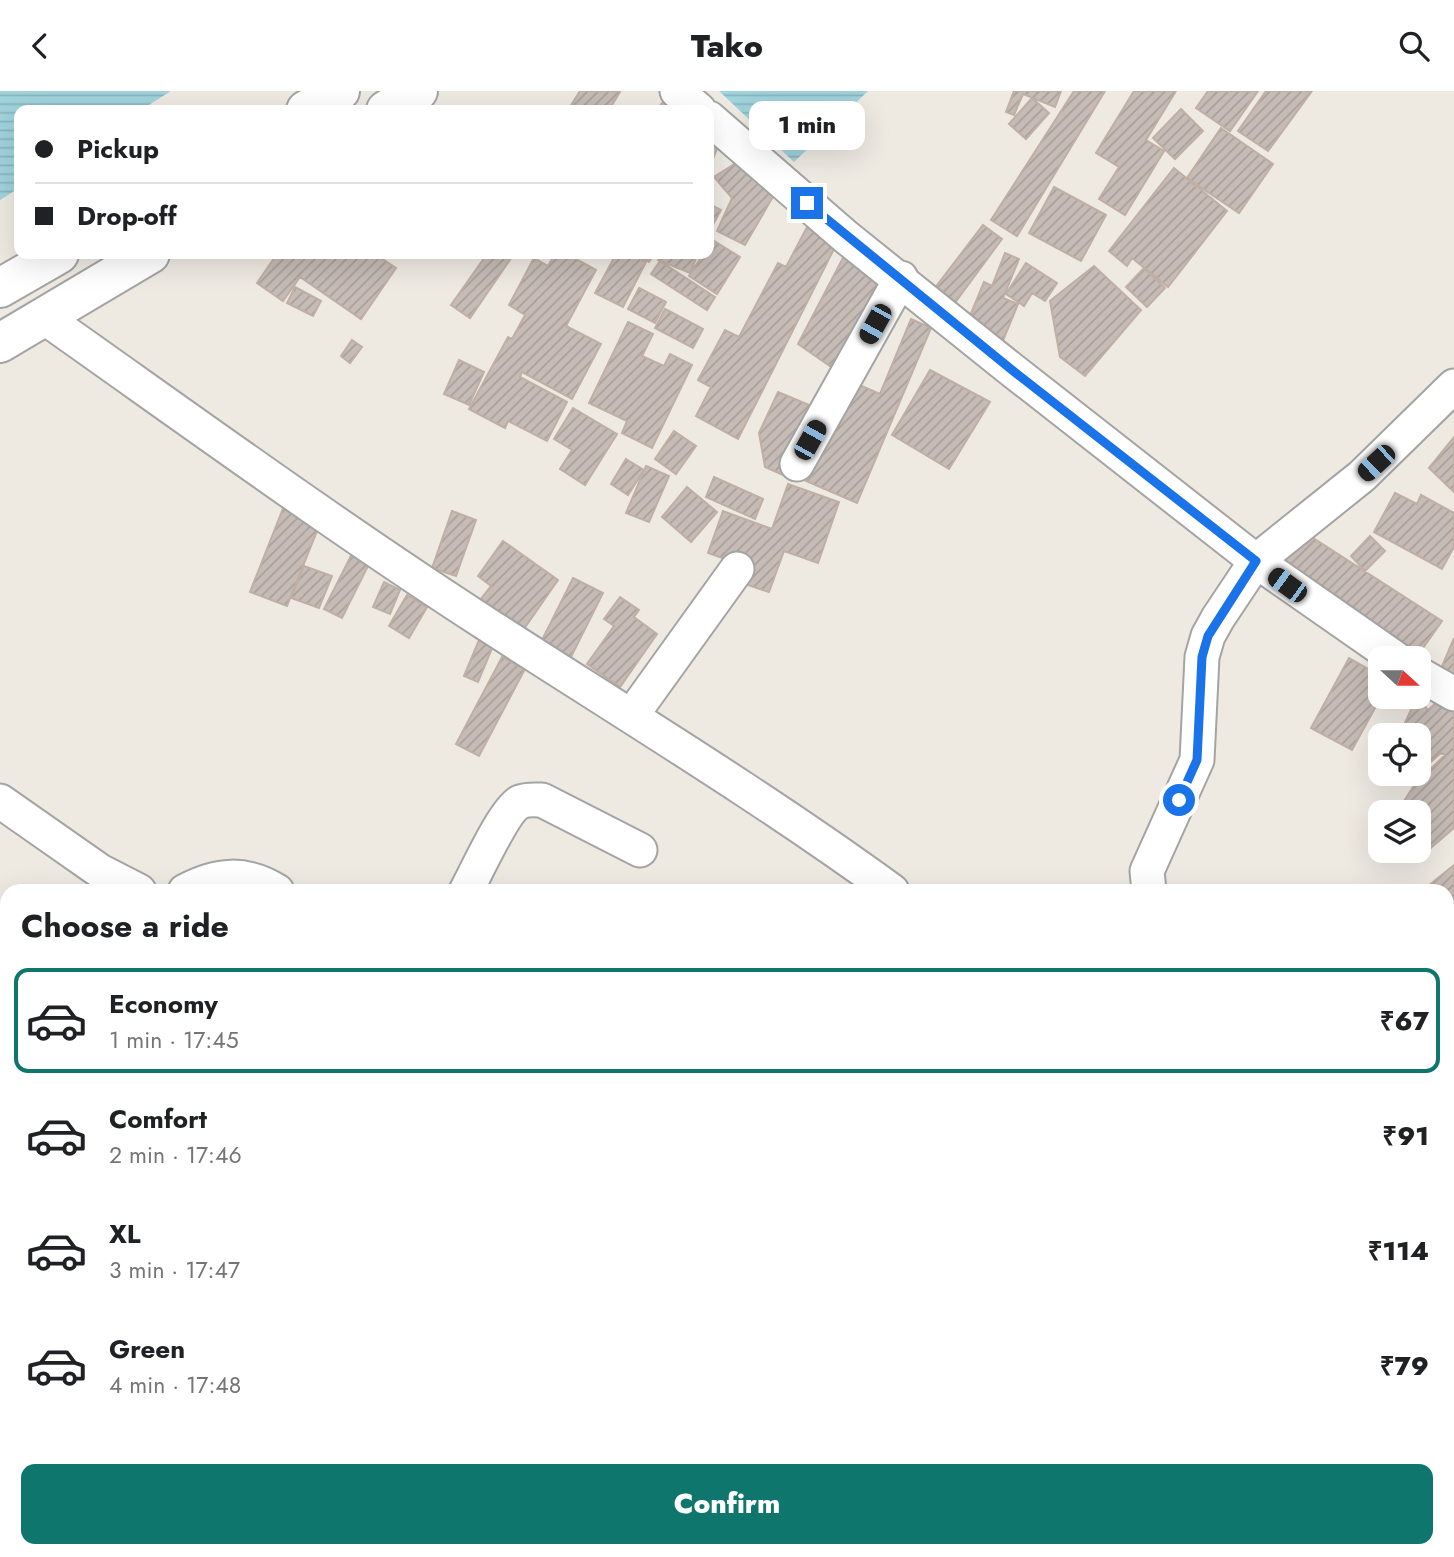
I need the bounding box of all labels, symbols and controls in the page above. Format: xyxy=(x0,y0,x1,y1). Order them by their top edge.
text: Tako xyxy=(691,23,763,69)
icon: back xyxy=(21,27,59,65)
icon: search xyxy=(1395,27,1433,65)
callout: 1 min xyxy=(749,101,865,151)
text: 1 min xyxy=(778,108,836,142)
text: Pickup xyxy=(77,130,159,168)
route end xyxy=(791,187,823,219)
text: Drop-off xyxy=(77,197,177,235)
car xyxy=(856,301,895,347)
car xyxy=(791,417,830,463)
car xyxy=(1354,441,1399,485)
car xyxy=(1264,564,1311,606)
north arrow xyxy=(1368,646,1432,709)
map controls xyxy=(1368,646,1431,863)
button: locate xyxy=(1368,723,1431,786)
route start xyxy=(1163,784,1195,816)
button: layers xyxy=(1368,800,1431,863)
text: Choose a ride xyxy=(21,903,229,949)
text: Economy xyxy=(109,985,218,1023)
icon: car xyxy=(25,989,88,1052)
text: ₹67 xyxy=(1380,1002,1429,1040)
text: 1 min · 17:45 xyxy=(109,1023,239,1057)
text: Comfort xyxy=(109,1100,207,1138)
icon: car xyxy=(25,1104,88,1167)
text: ₹91 xyxy=(1382,1117,1429,1155)
text: 2 min · 17:46 xyxy=(109,1138,242,1172)
text: XL xyxy=(109,1215,141,1253)
icon: car xyxy=(25,1219,88,1282)
text: ₹114 xyxy=(1368,1232,1429,1270)
text: 3 min · 17:47 xyxy=(109,1253,240,1287)
text: Green xyxy=(109,1330,185,1368)
icon: car xyxy=(25,1334,88,1397)
text: ₹79 xyxy=(1380,1347,1429,1385)
text: 4 min · 17:48 xyxy=(109,1368,241,1402)
button: Confirm xyxy=(21,1464,1433,1544)

